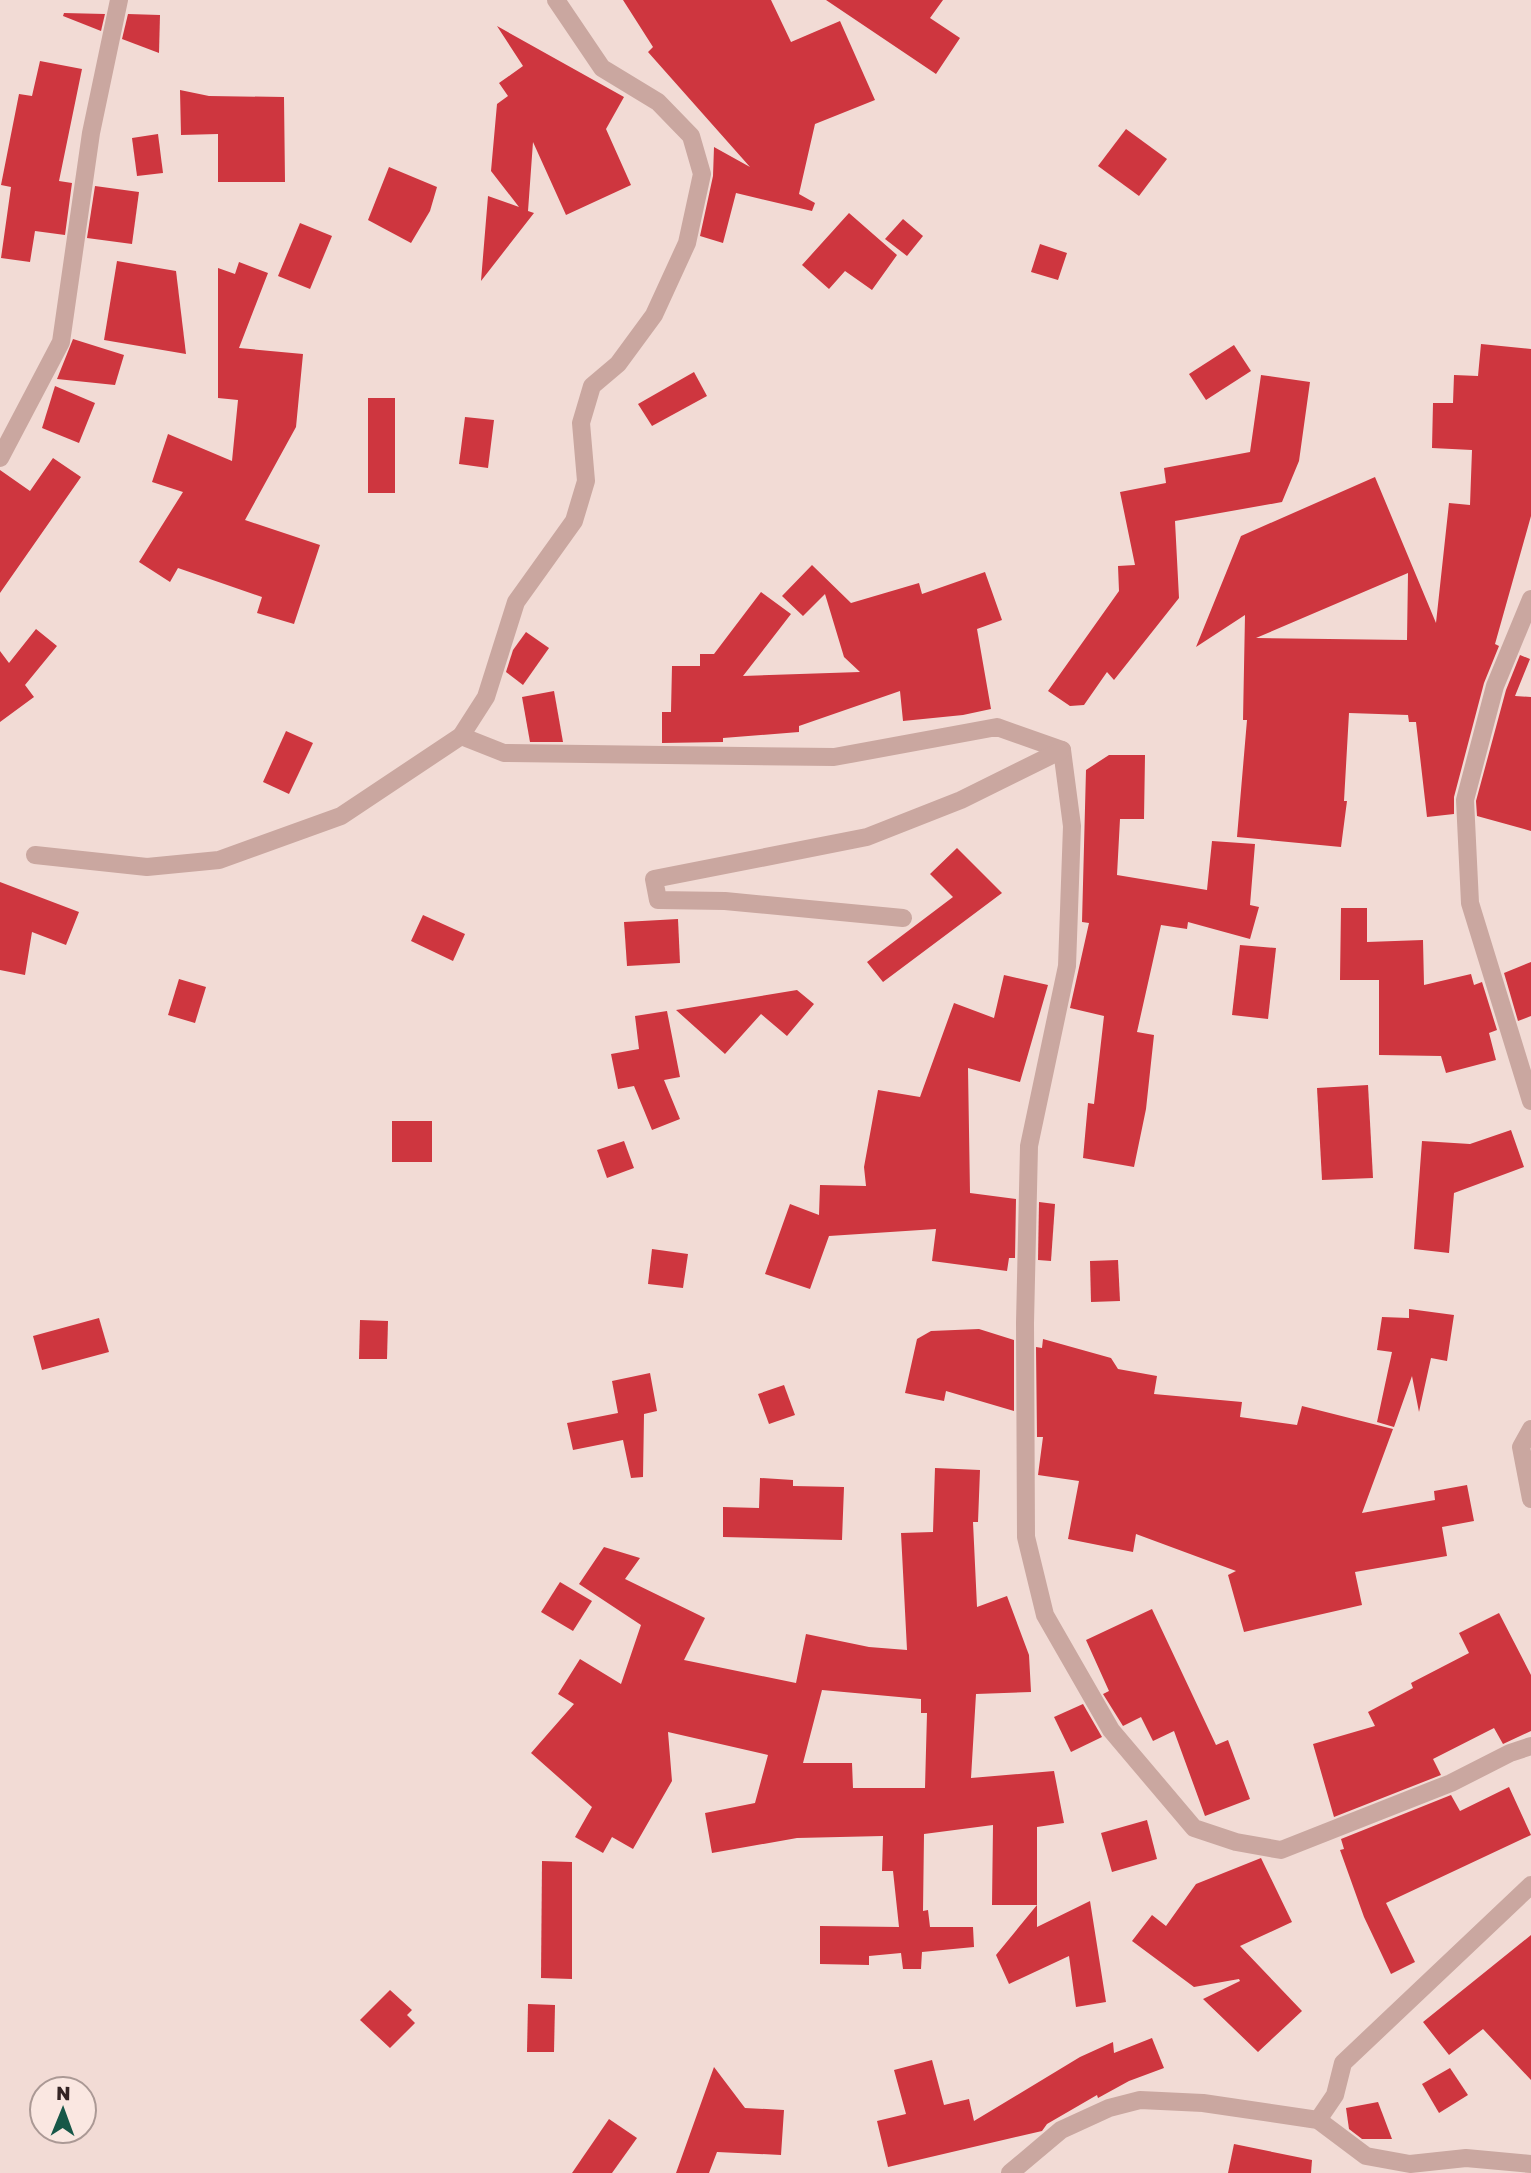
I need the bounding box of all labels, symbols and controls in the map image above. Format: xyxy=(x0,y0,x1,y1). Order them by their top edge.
north arrow xyxy=(28,2075,98,2145)
text: N xyxy=(56,2081,71,2104)

